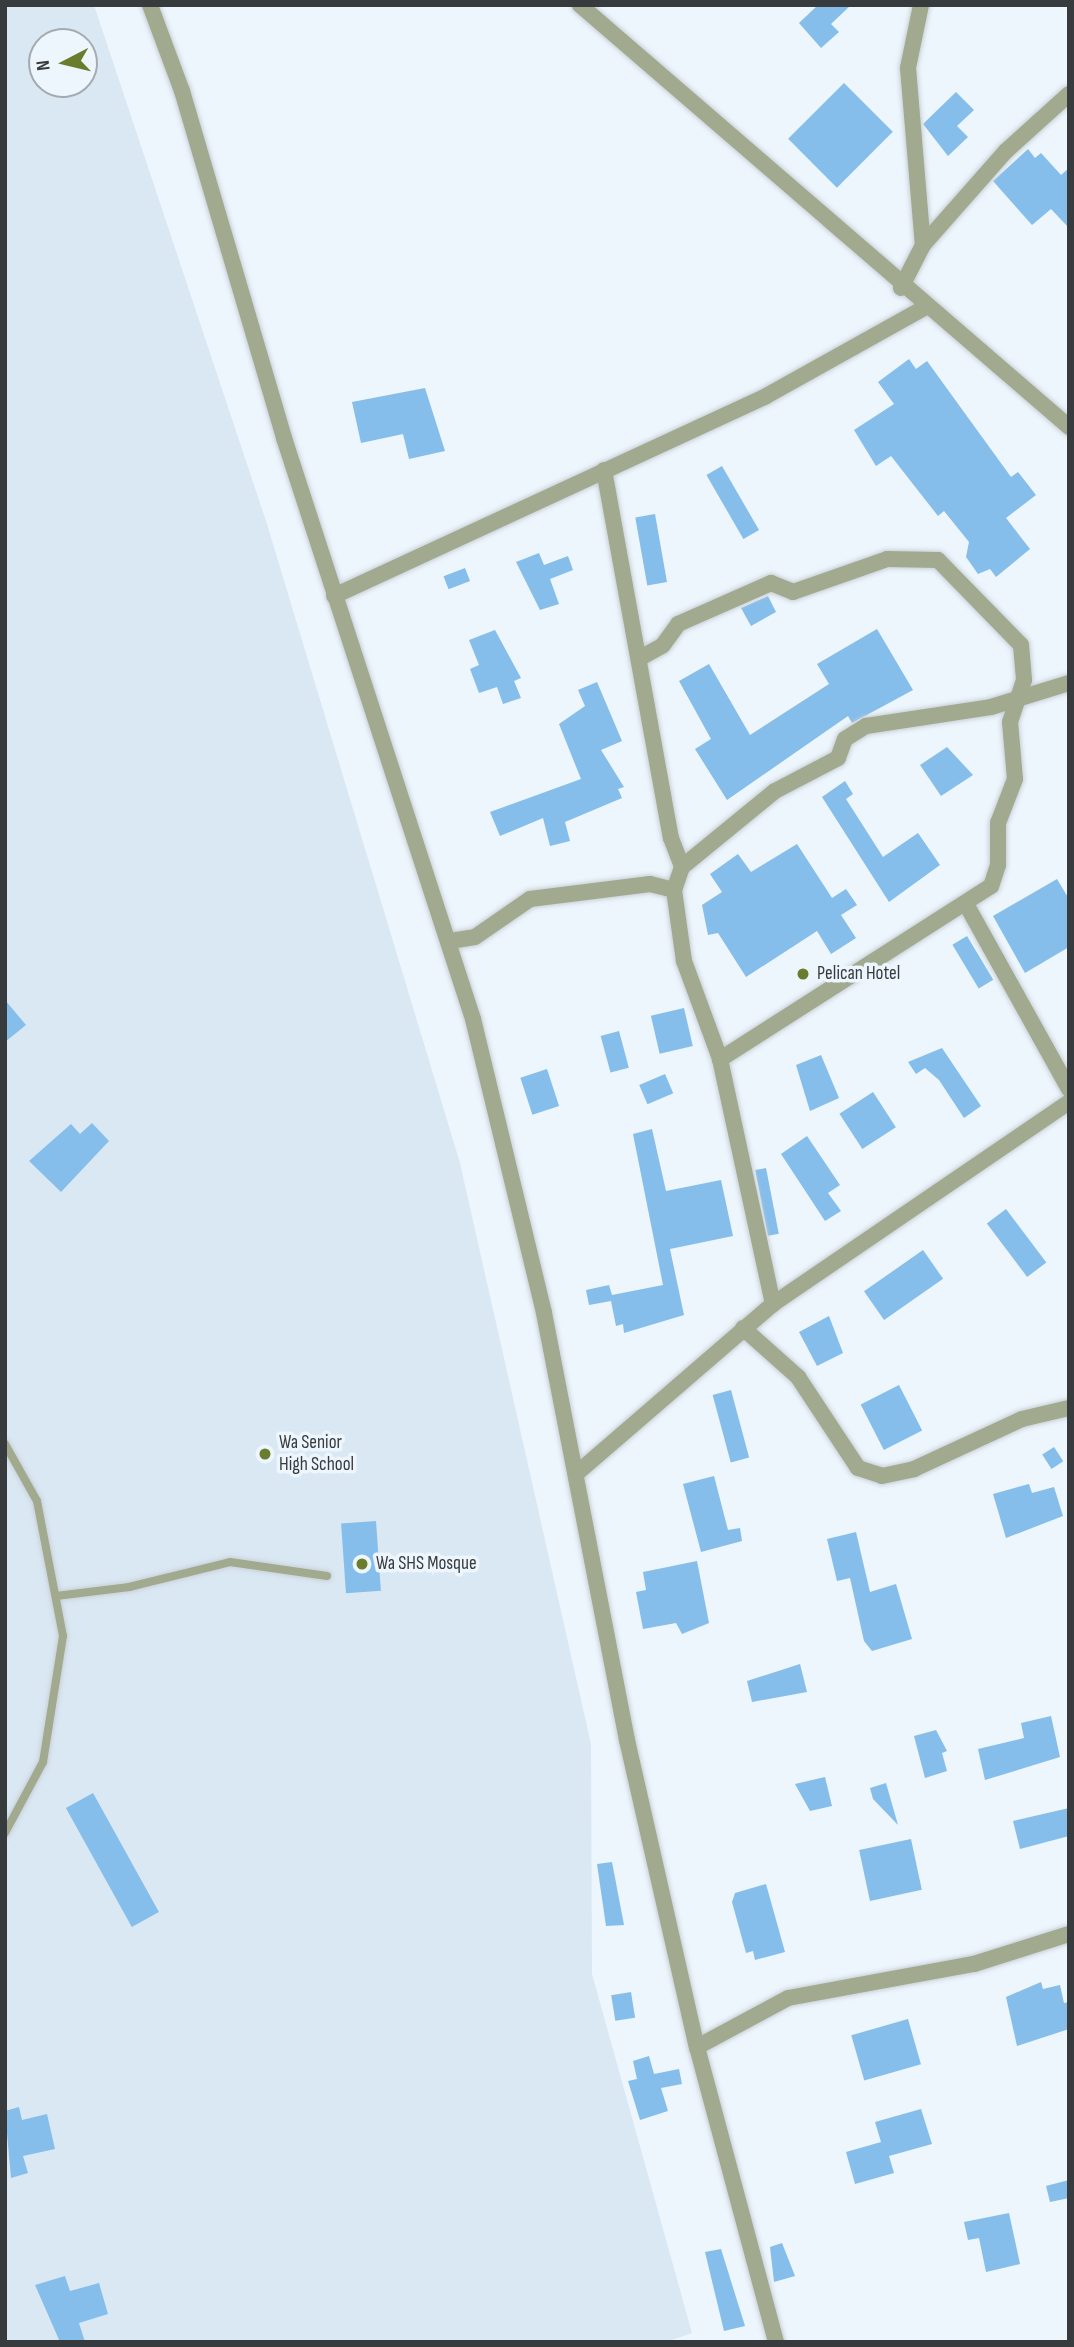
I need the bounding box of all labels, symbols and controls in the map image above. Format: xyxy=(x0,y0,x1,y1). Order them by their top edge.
north arrow xyxy=(28,28,98,98)
text: N xyxy=(32,59,56,72)
place label: Pelican Hotel xyxy=(817,963,900,985)
marker: Pelican Hotel xyxy=(795,966,811,982)
place label: Wa Senior High School xyxy=(279,1432,354,1476)
marker: Wa Senior High School xyxy=(257,1446,273,1462)
place label: Wa SHS Mosque xyxy=(376,1553,477,1575)
marker: Wa SHS Mosque xyxy=(354,1556,370,1572)

